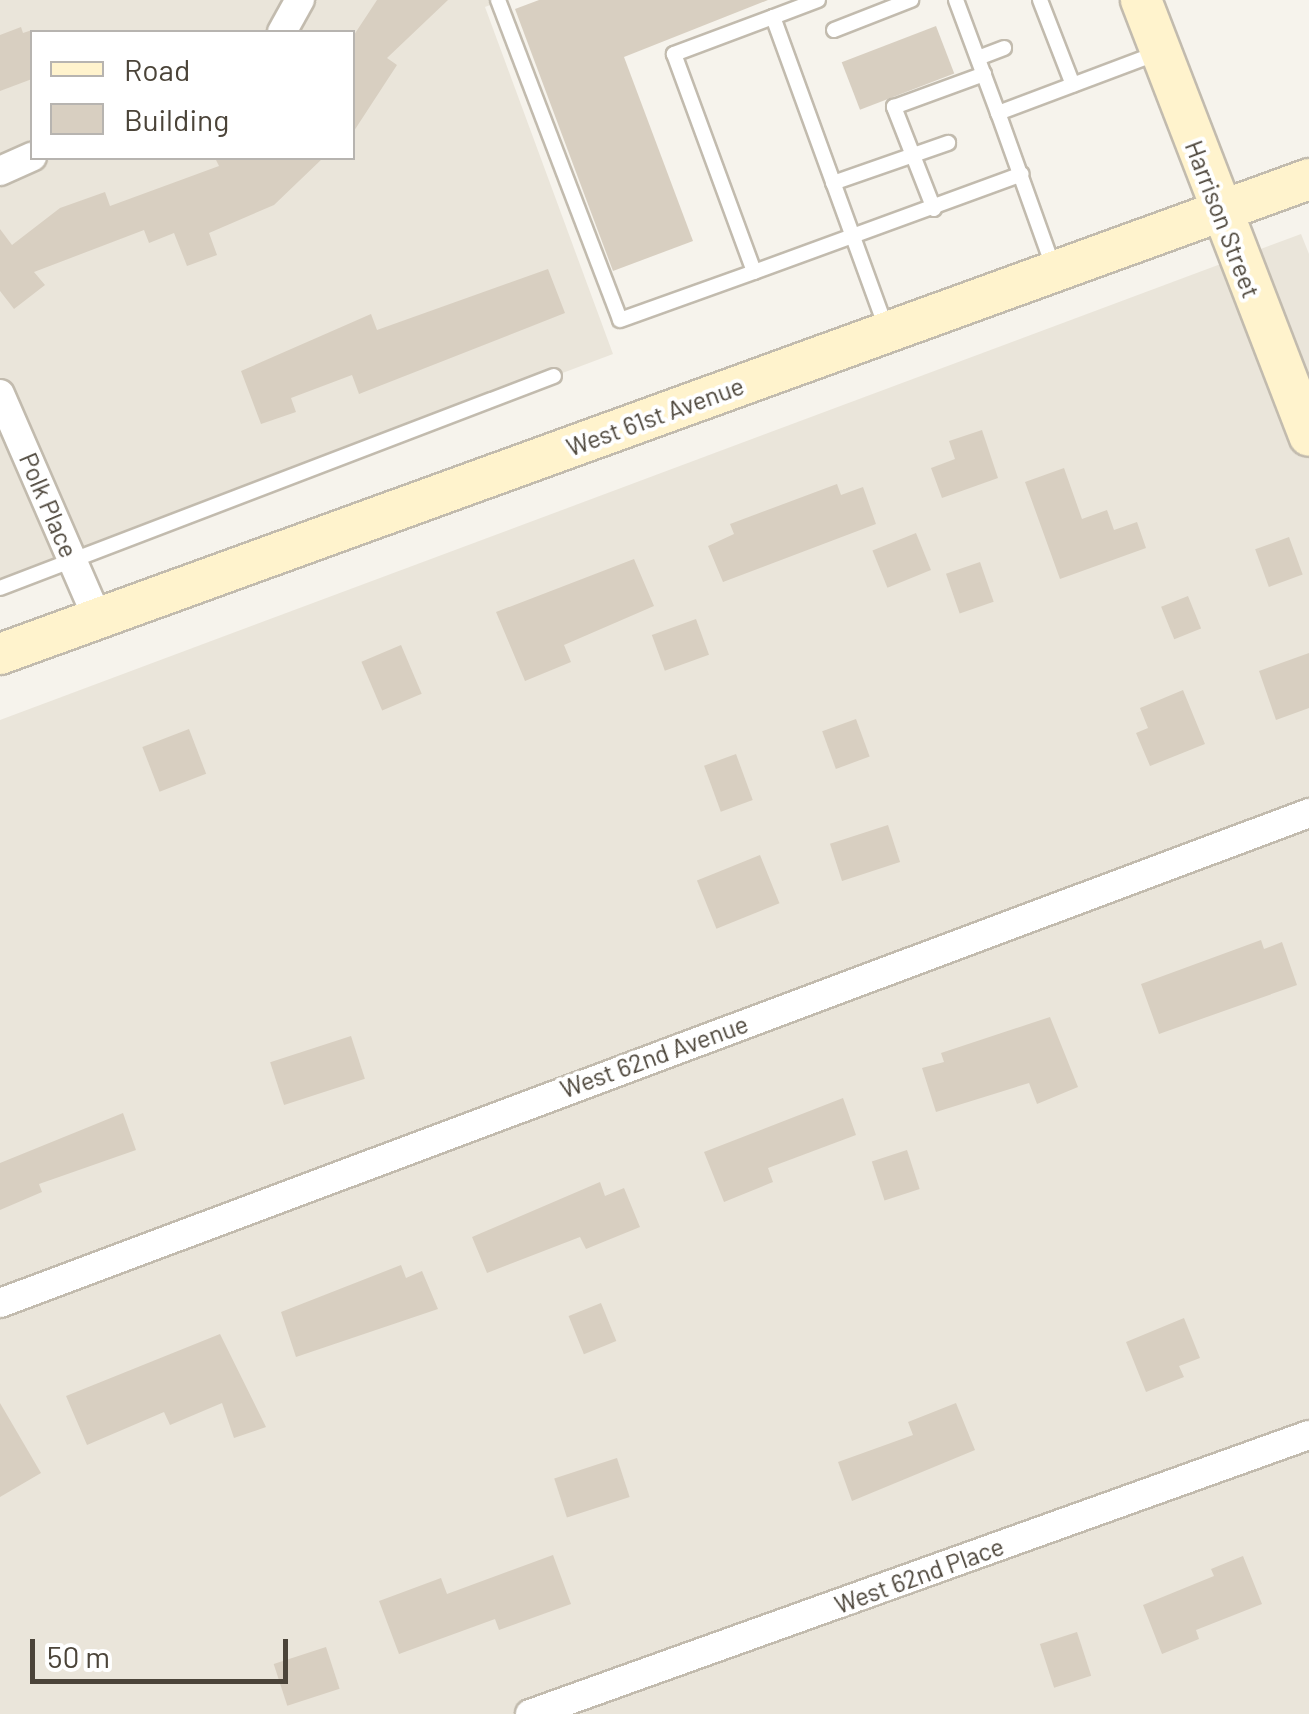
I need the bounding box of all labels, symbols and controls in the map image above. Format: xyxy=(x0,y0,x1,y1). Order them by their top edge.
legend xyxy=(30,30,355,160)
text: Road xyxy=(124,51,190,87)
text: Building xyxy=(124,101,229,137)
street label: Harrison Street xyxy=(1179,136,1267,302)
street label: West 61st Avenue xyxy=(562,370,748,462)
street label: Polk Place xyxy=(14,448,84,562)
street label: West 62nd Avenue xyxy=(556,1008,752,1104)
street label: West 62nd Place xyxy=(830,1531,1008,1619)
scale bar xyxy=(35,1619,292,1681)
text: 50 m xyxy=(47,1638,110,1674)

